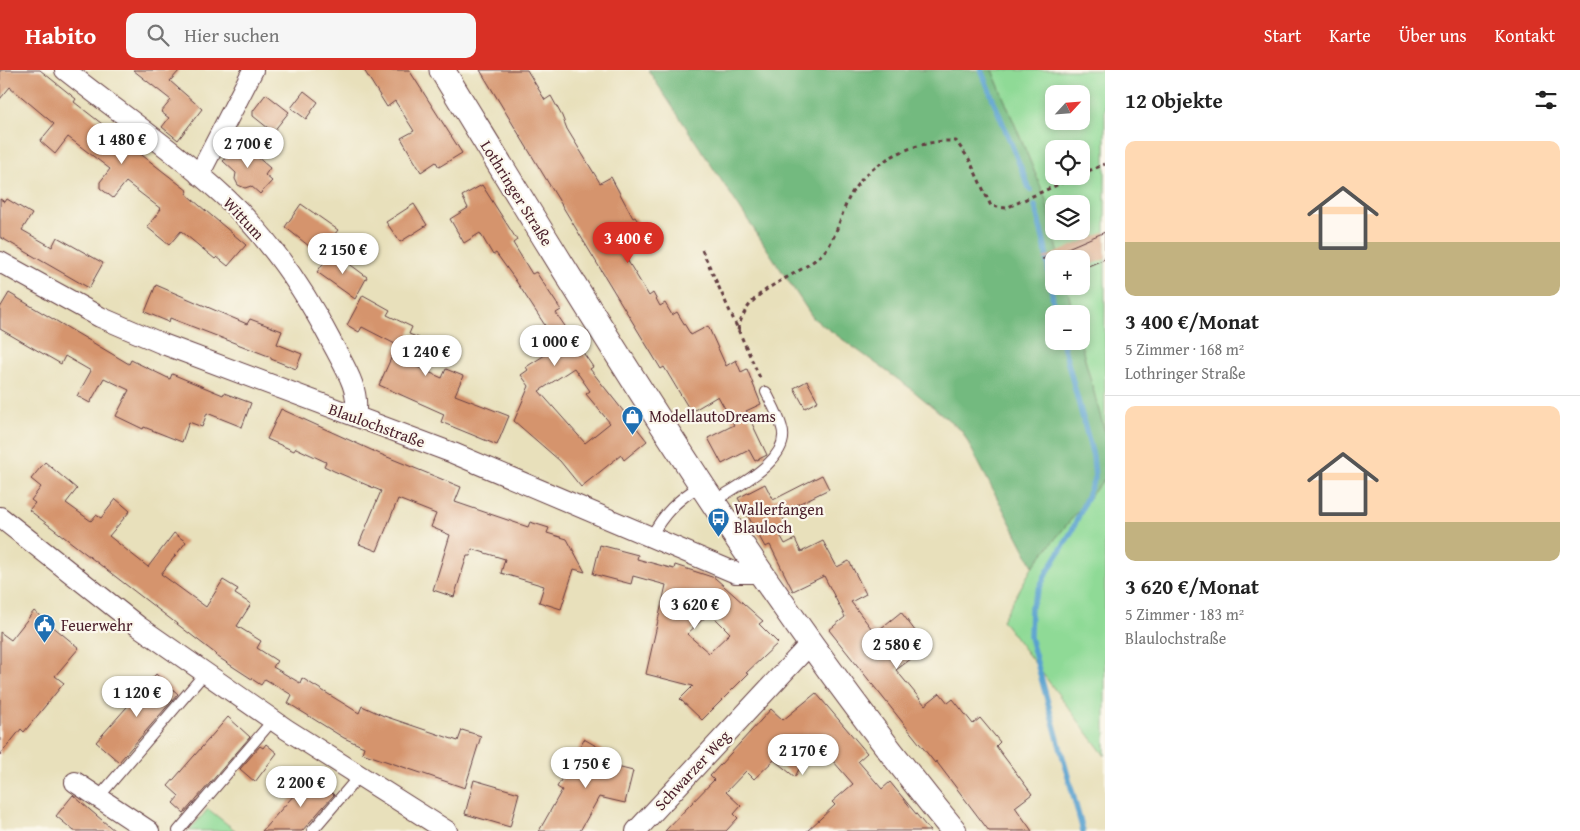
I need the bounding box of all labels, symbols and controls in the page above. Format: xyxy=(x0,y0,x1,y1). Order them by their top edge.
search box xyxy=(126,13,476,58)
text: Habito xyxy=(25,18,96,53)
icon: search xyxy=(144,21,172,49)
text: Hier suchen xyxy=(184,21,279,49)
text: Start xyxy=(1264,22,1301,49)
text: Karte xyxy=(1329,22,1371,49)
text: Über uns xyxy=(1399,22,1467,49)
text: Kontakt xyxy=(1495,22,1555,49)
north arrow xyxy=(1045,85,1090,130)
map controls xyxy=(1045,85,1090,350)
text: 12 Objekte xyxy=(1125,85,1223,116)
icon: filters xyxy=(1532,86,1560,114)
pin: 1 480 € xyxy=(76,122,168,165)
pin: 2 700 € xyxy=(202,126,294,169)
text: 1 480 € xyxy=(98,127,146,151)
text: 2 700 € xyxy=(224,131,272,155)
street label: Lothringer Straße xyxy=(475,135,559,251)
button: locate xyxy=(1045,140,1090,185)
icon: home xyxy=(1298,173,1388,263)
street label: Wittum xyxy=(218,191,270,245)
button: layers xyxy=(1045,195,1090,240)
pin: 3 400 € xyxy=(582,222,674,264)
text: 3 400 € xyxy=(604,226,652,250)
pin: 2 150 € xyxy=(297,232,389,275)
text: 2 150 € xyxy=(319,237,367,261)
button: + xyxy=(1045,250,1090,295)
button: − xyxy=(1045,305,1090,350)
text: 3 400 €/Monat xyxy=(1125,306,1259,337)
pin: 1 000 € xyxy=(509,324,601,367)
text: 1 000 € xyxy=(531,329,579,353)
pin: 1 240 € xyxy=(380,334,472,377)
text: 5 Zimmer · 168 m² xyxy=(1125,337,1244,361)
text: 1 240 € xyxy=(402,339,450,363)
text: Lothringer Straße xyxy=(1125,361,1246,385)
street label: Blaulochstraße xyxy=(325,396,429,454)
shop icon: ModellautoDreams xyxy=(621,404,645,435)
place label: ModellautoDreams xyxy=(649,404,776,428)
icon: home xyxy=(1298,439,1388,529)
place label: Wallerfangen Blauloch xyxy=(734,497,824,539)
bus stop icon: Wallerfangen Blauloch xyxy=(706,506,730,537)
text: 3 620 €/Monat xyxy=(1125,571,1259,602)
pin: 3 620 € xyxy=(649,588,741,630)
text: 3 620 € xyxy=(671,592,719,616)
text: 5 Zimmer · 183 m² xyxy=(1125,602,1244,626)
public building icon: Feuerwehr xyxy=(33,613,57,644)
place label: Feuerwehr xyxy=(61,613,133,637)
text: Blaulochstraße xyxy=(1125,626,1226,650)
pin: 2 580 € xyxy=(851,628,943,670)
text: 2 580 € xyxy=(873,632,921,656)
pin: 1 120 € xyxy=(91,676,183,718)
text: 1 120 € xyxy=(113,680,161,704)
street label: Schwarzer Weg xyxy=(648,724,736,815)
pin: 2 170 € xyxy=(757,734,849,776)
text: 2 170 € xyxy=(779,738,827,762)
pin: 1 750 € xyxy=(540,746,632,789)
text: 1 750 € xyxy=(562,751,610,775)
pin: 2 200 € xyxy=(255,766,347,808)
text: 2 200 € xyxy=(277,770,325,794)

